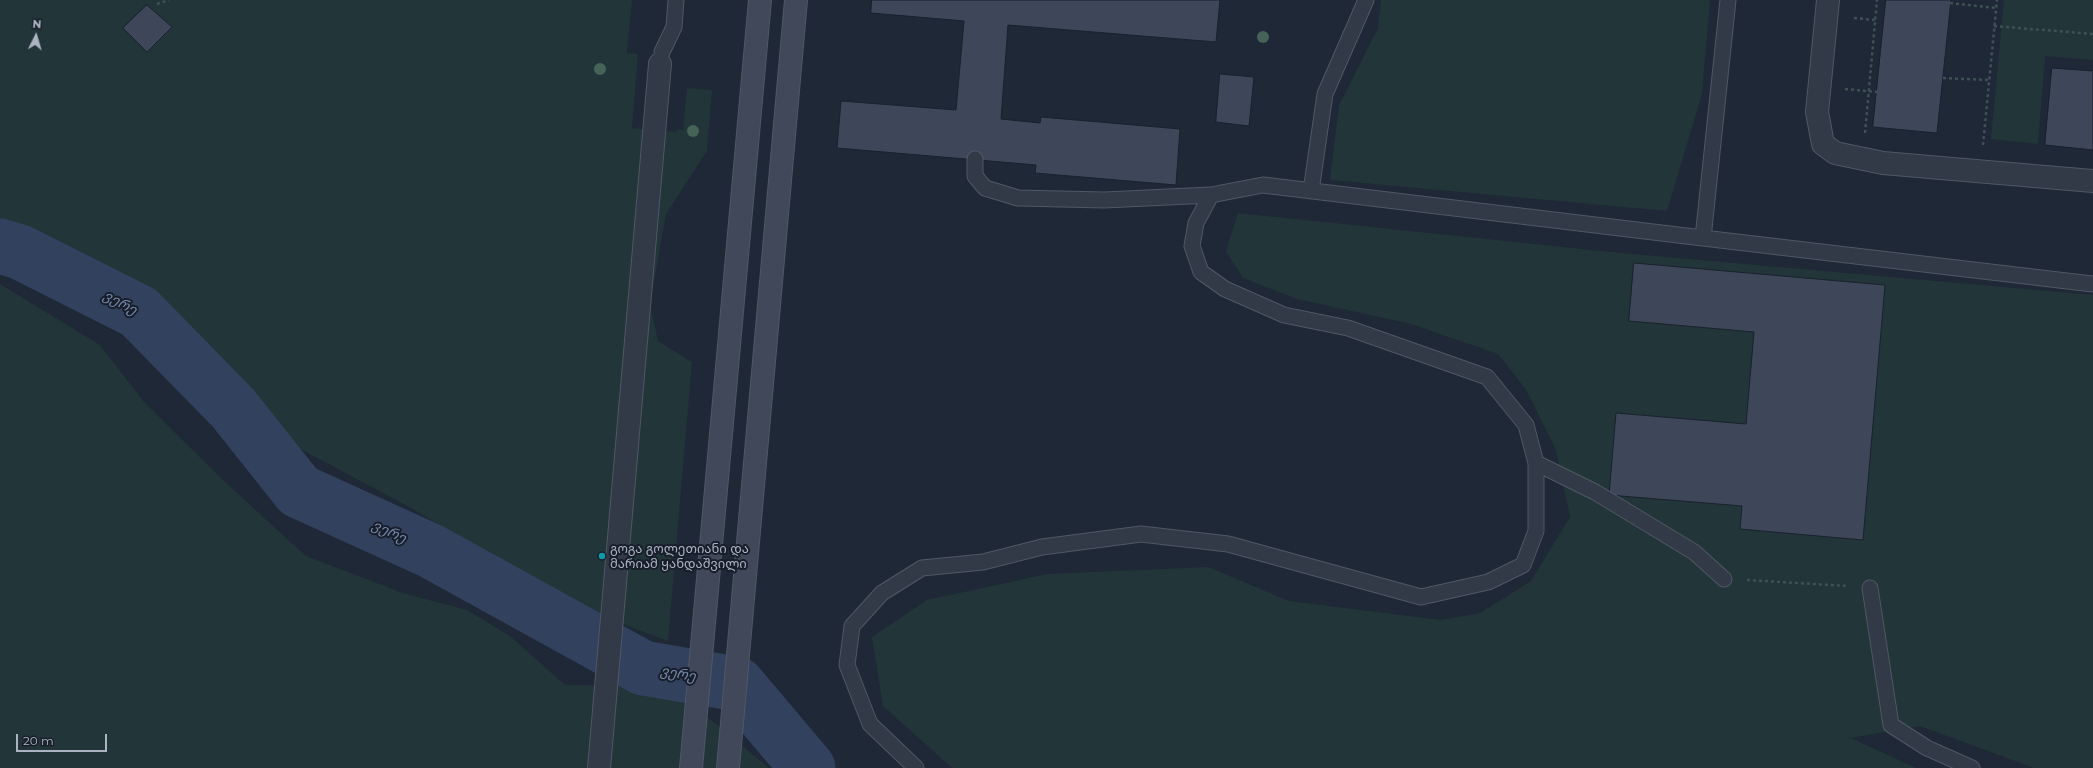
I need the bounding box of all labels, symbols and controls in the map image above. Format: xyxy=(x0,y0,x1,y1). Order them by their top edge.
north arrow xyxy=(16,16,56,56)
text: N xyxy=(32,17,42,31)
water label: ვერე xyxy=(100,287,140,319)
water label: ვერე xyxy=(369,517,409,547)
place label: გოგა გოლეთიანი და მარიამ ყანდაშვილი xyxy=(610,541,749,572)
marker: გოგა გოლეთიანი და მარიამ ყანდაშვილი xyxy=(597,551,607,561)
water label: ვერე xyxy=(659,663,697,685)
scale bar xyxy=(18,726,109,752)
text: 20 m xyxy=(23,733,54,748)

